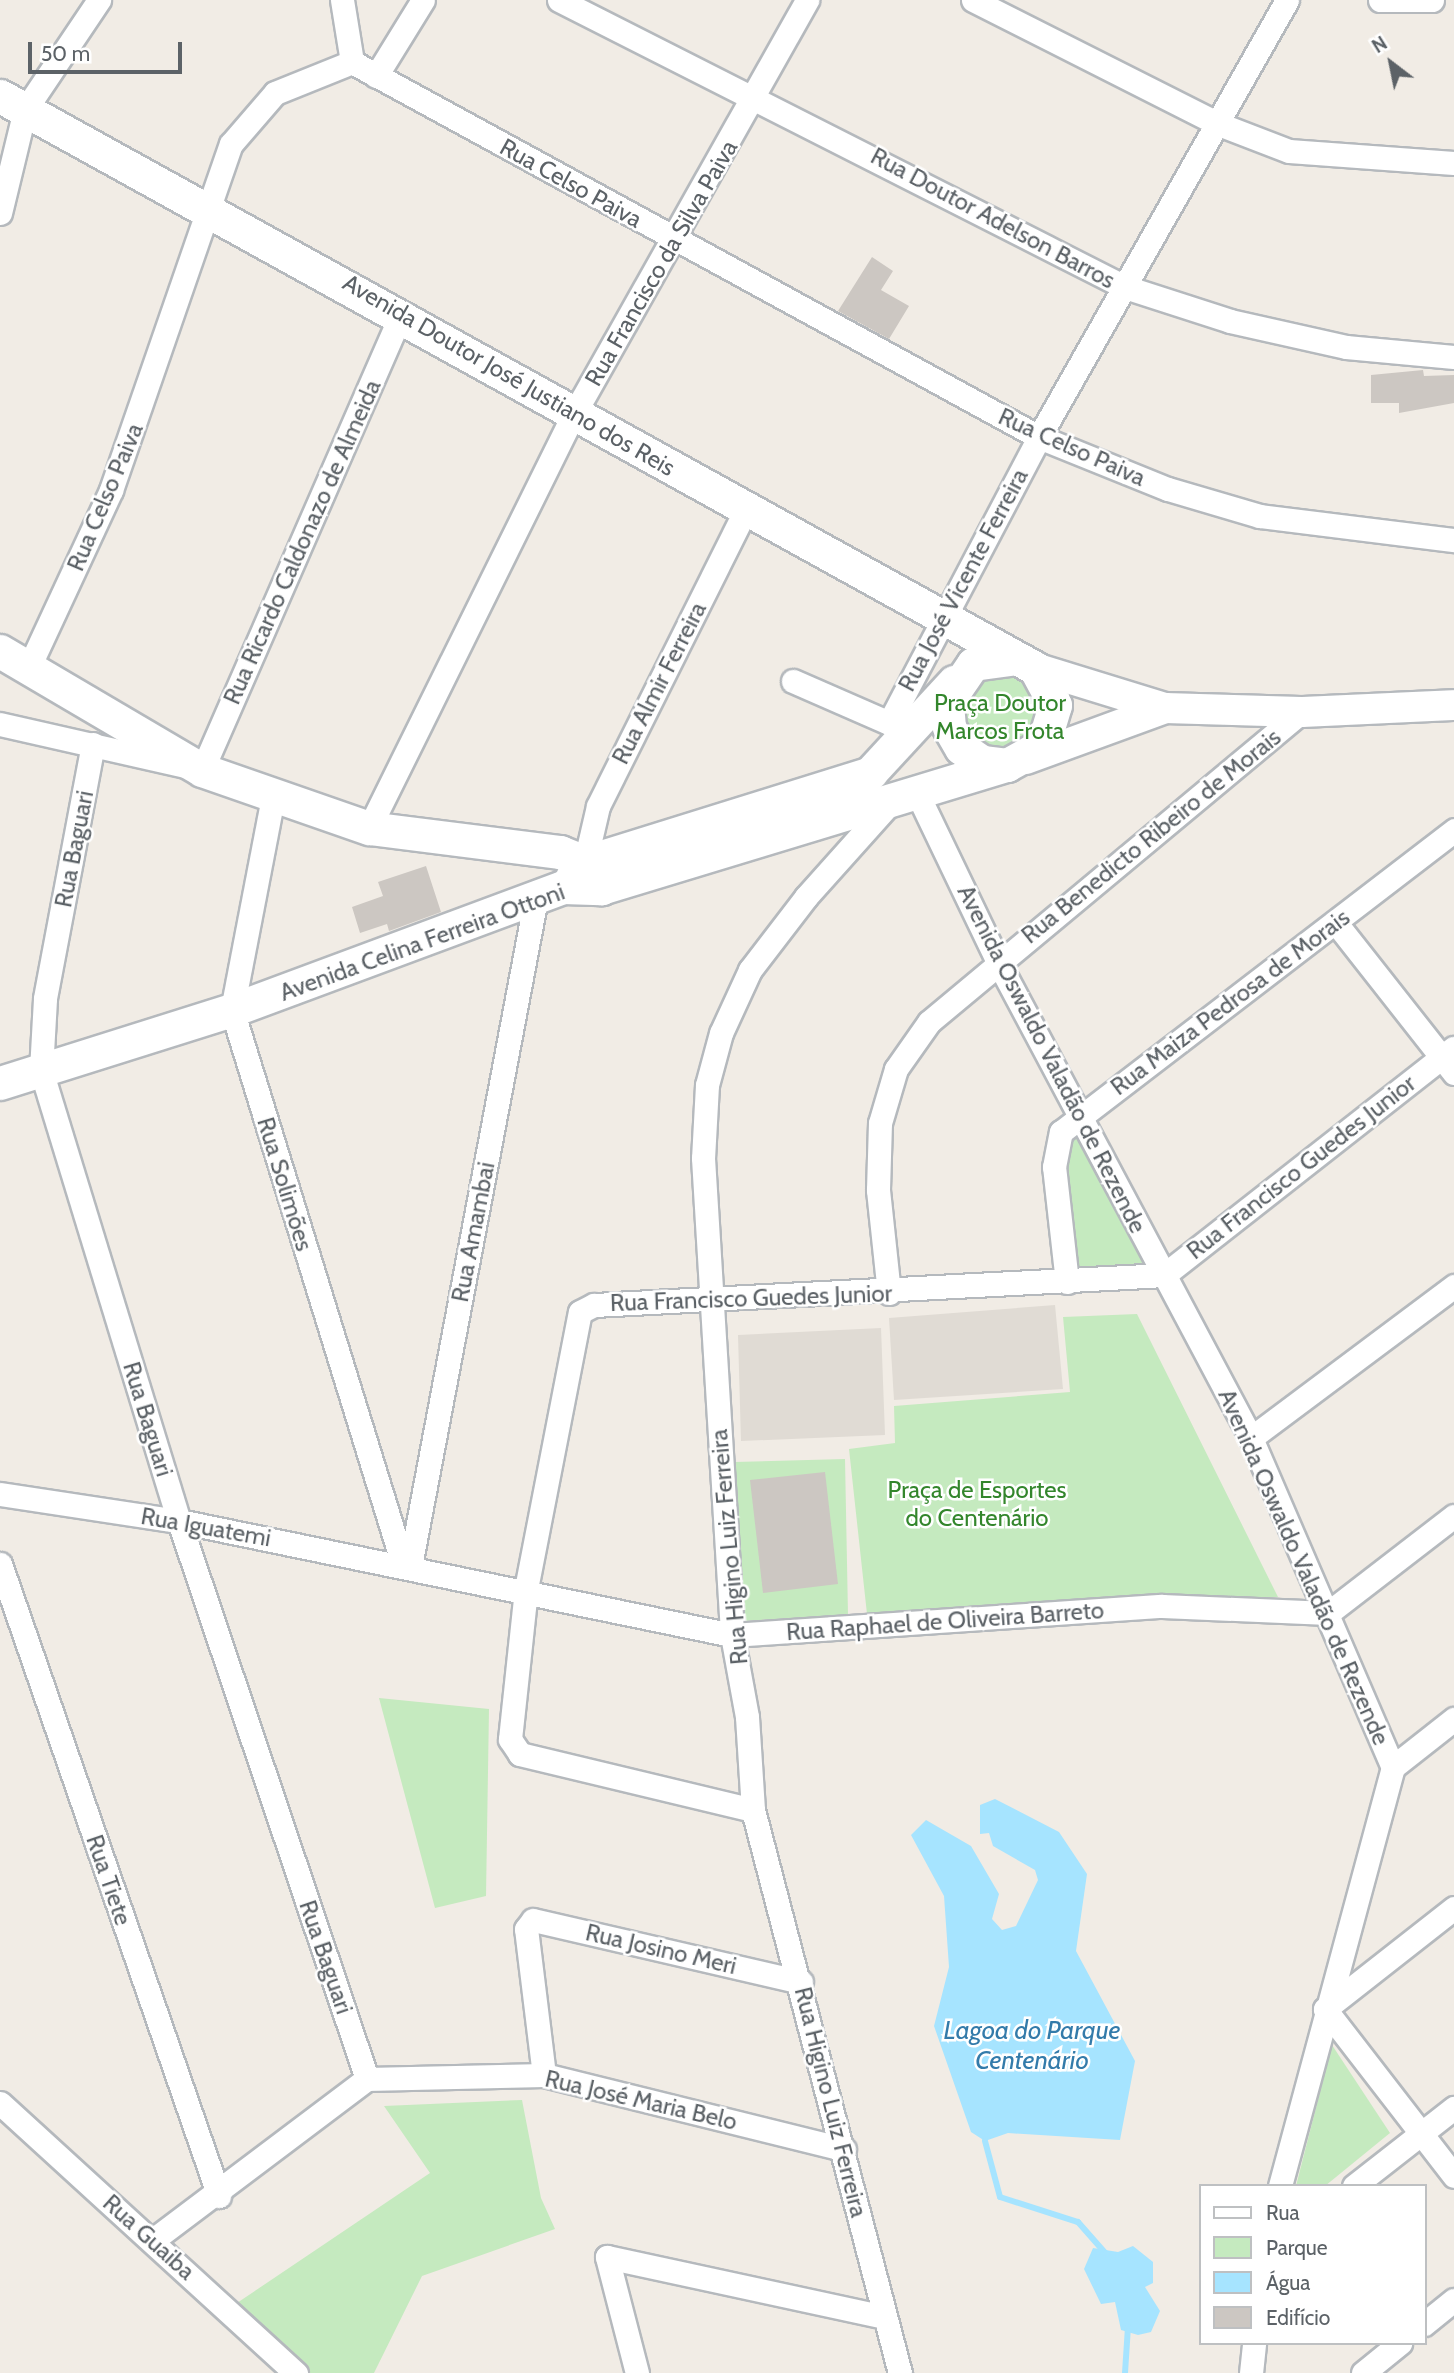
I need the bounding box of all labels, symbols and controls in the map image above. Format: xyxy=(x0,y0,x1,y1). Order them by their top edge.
scale bar xyxy=(32,28,186,72)
north arrow xyxy=(1356,28,1426,98)
text: N xyxy=(1368,31,1391,58)
text: 50 m xyxy=(41,41,90,66)
street label: Rua Celso Paiva xyxy=(495,132,647,234)
street label: Rua Francisco da Silva Paiva xyxy=(579,135,743,391)
street label: Rua Doutor Adelson Barros xyxy=(866,141,1120,295)
street label: Avenida Doutor José Justiano dos Reis xyxy=(338,268,680,482)
street label: Rua Ricardo Caldonazo de Almeida xyxy=(217,375,387,709)
street label: Rua Celso Paiva xyxy=(994,402,1150,492)
street label: Rua Celso Paiva xyxy=(61,419,149,575)
street label: Rua José Vicente Ferreira xyxy=(892,464,1034,696)
street label: Rua Almir Ferreira xyxy=(606,597,712,769)
park label: Praça Doutor Marcos Frota xyxy=(934,689,1066,745)
street label: Rua Benedicto Ribeiro de Morais xyxy=(1016,722,1286,950)
street label: Rua Baguari xyxy=(49,788,99,910)
street label: Avenida Celina Ferreira Ottoni xyxy=(276,877,568,1007)
street label: Avenida Oswaldo Valadão de Rezende xyxy=(951,880,1153,1238)
street label: Rua Maiza Pedrosa de Morais xyxy=(1105,903,1355,1101)
street label: Rua Francisco Guedes Junior xyxy=(1181,1069,1421,1265)
street label: Rua Solimões xyxy=(251,1114,319,1254)
street label: Rua Amambai xyxy=(445,1160,501,1304)
street label: Rua Francisco Guedes Junior xyxy=(609,1279,893,1317)
street label: Rua Baguari xyxy=(117,1358,179,1480)
street label: Avenida Oswaldo Valadão de Rezende xyxy=(1212,1385,1396,1749)
street label: Rua Higino Luiz Ferreira xyxy=(704,1428,754,1666)
park label: Praça de Esportes do Centenário xyxy=(888,1476,1066,1532)
street label: Rua Iguatemi xyxy=(139,1501,273,1553)
street label: Rua Raphael de Oliveira Barreto xyxy=(785,1596,1105,1646)
street label: Rua Tiete xyxy=(80,1831,138,1929)
street label: Rua Baguari xyxy=(293,1896,359,2018)
street label: Rua Josino Meri xyxy=(583,1918,739,1980)
street label: Rua Higino Luiz Ferreira xyxy=(788,1984,874,2220)
water label: Lagoa do Parque Centenário xyxy=(944,2015,1120,2076)
street label: Rua José Maria Belo xyxy=(542,2064,740,2136)
legend xyxy=(1198,2184,1426,2345)
street label: Rua Guaiba xyxy=(97,2188,201,2286)
text: Rua xyxy=(1266,2200,1300,2225)
text: Parque xyxy=(1266,2235,1328,2260)
text: Água xyxy=(1266,2270,1310,2295)
text: Edifício xyxy=(1266,2305,1330,2330)

